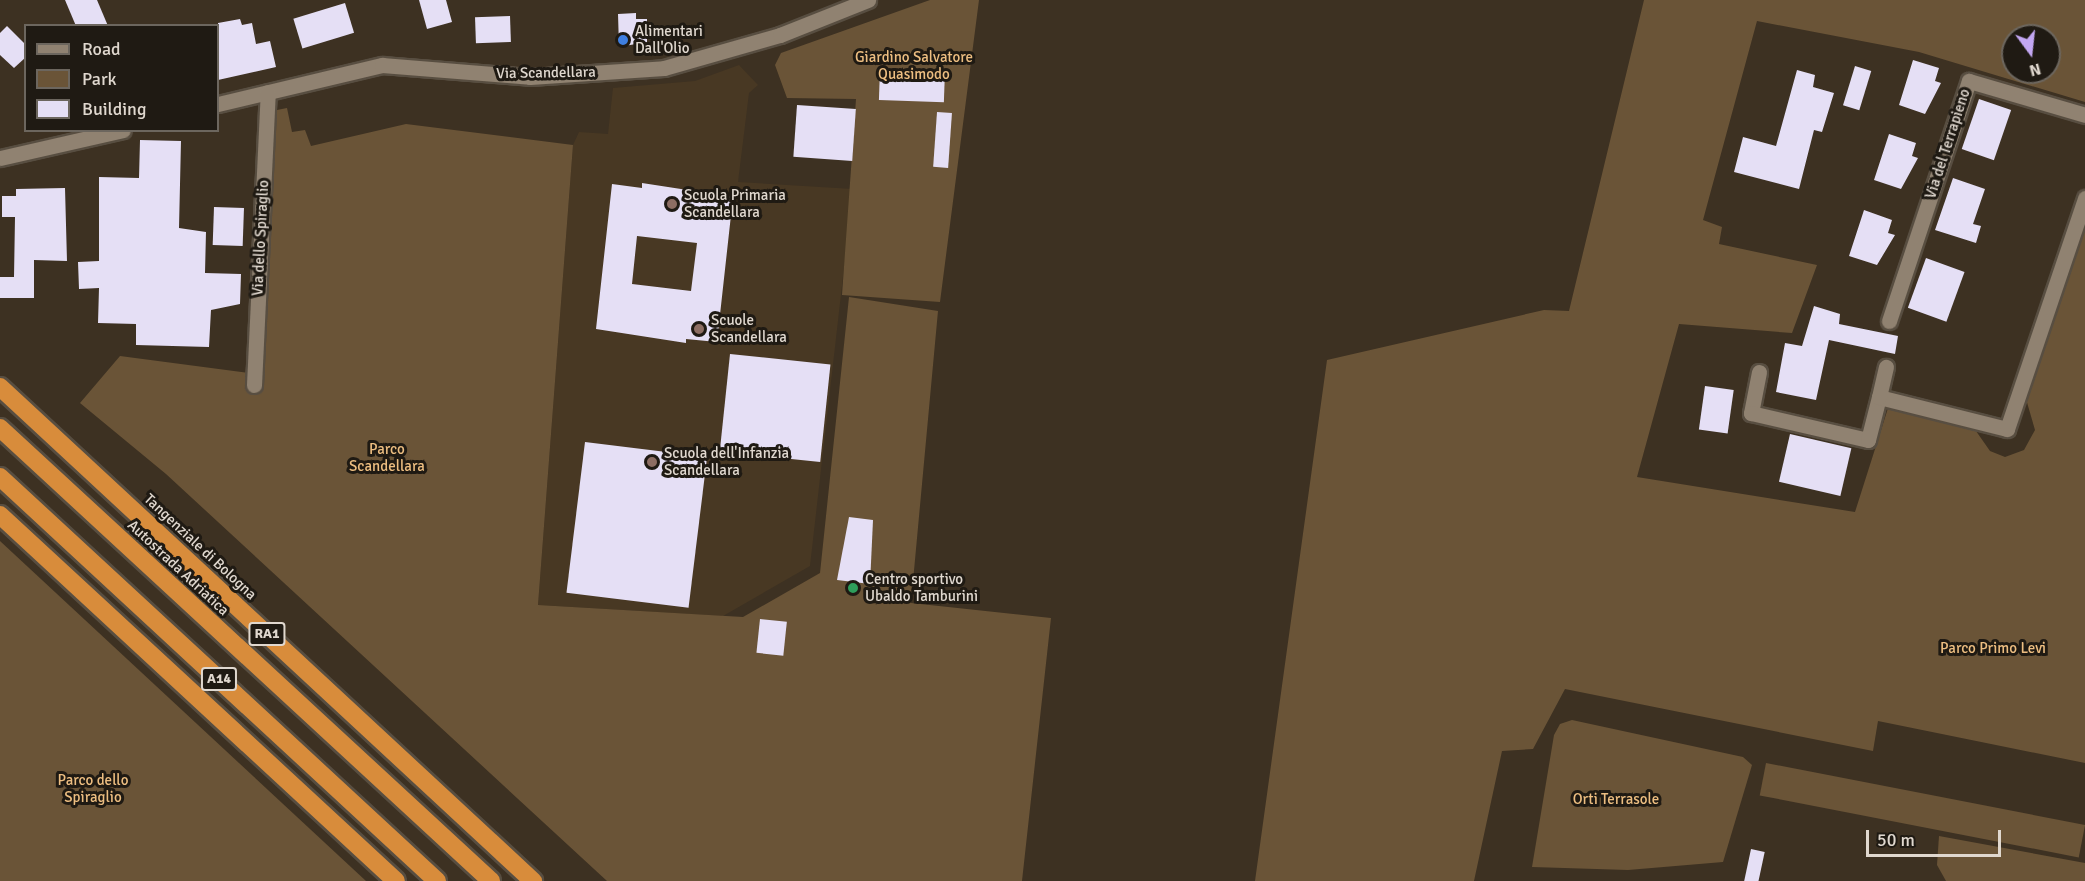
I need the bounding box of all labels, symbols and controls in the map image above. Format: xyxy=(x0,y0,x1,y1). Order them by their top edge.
place label: Alimentari Dall'Olio xyxy=(635,22,703,57)
legend xyxy=(24,24,219,132)
north arrow xyxy=(2001,24,2061,84)
marker: Alimentari Dall'Olio xyxy=(616,33,630,47)
text: Road xyxy=(82,38,121,60)
park label: Giardino Salvatore Quasimodo xyxy=(855,48,973,83)
text: N xyxy=(2027,58,2043,81)
street label: Via Scandellara xyxy=(496,63,596,83)
text: Park xyxy=(82,68,117,90)
street label: Via del Terrapieno xyxy=(1922,87,1974,201)
text: Building xyxy=(82,98,146,120)
street label: Via dello Spiraglio xyxy=(249,180,273,296)
place label: Scuola Primaria Scandellara xyxy=(684,186,786,221)
marker: Scuola Primaria Scandellara xyxy=(665,197,679,211)
place label: Scuole Scandellara xyxy=(711,311,787,346)
marker: Scuole Scandellara xyxy=(692,322,706,336)
park label: Parco Scandellara xyxy=(349,440,425,475)
place label: Scuola dell'Infanzia Scandellara xyxy=(664,444,789,479)
marker: Scuola dell'Infanzia Scandellara xyxy=(645,455,659,469)
street label: Tangenziale di Bologna xyxy=(140,490,260,604)
street label: Autostrada Adriatica xyxy=(124,516,232,620)
place label: Centro sportivo Ubaldo Tamburini xyxy=(865,570,978,605)
marker: Centro sportivo Ubaldo Tamburini xyxy=(846,581,860,595)
road number: RA1 xyxy=(248,623,286,645)
park label: Parco Primo Levi xyxy=(1940,640,2046,658)
road number: A14 xyxy=(200,668,238,690)
park label: Parco dello Spiraglio xyxy=(58,771,128,806)
park label: Orti Terrasole xyxy=(1573,791,1659,809)
scale bar xyxy=(1869,818,2004,856)
text: 50 m xyxy=(1877,829,1915,851)

